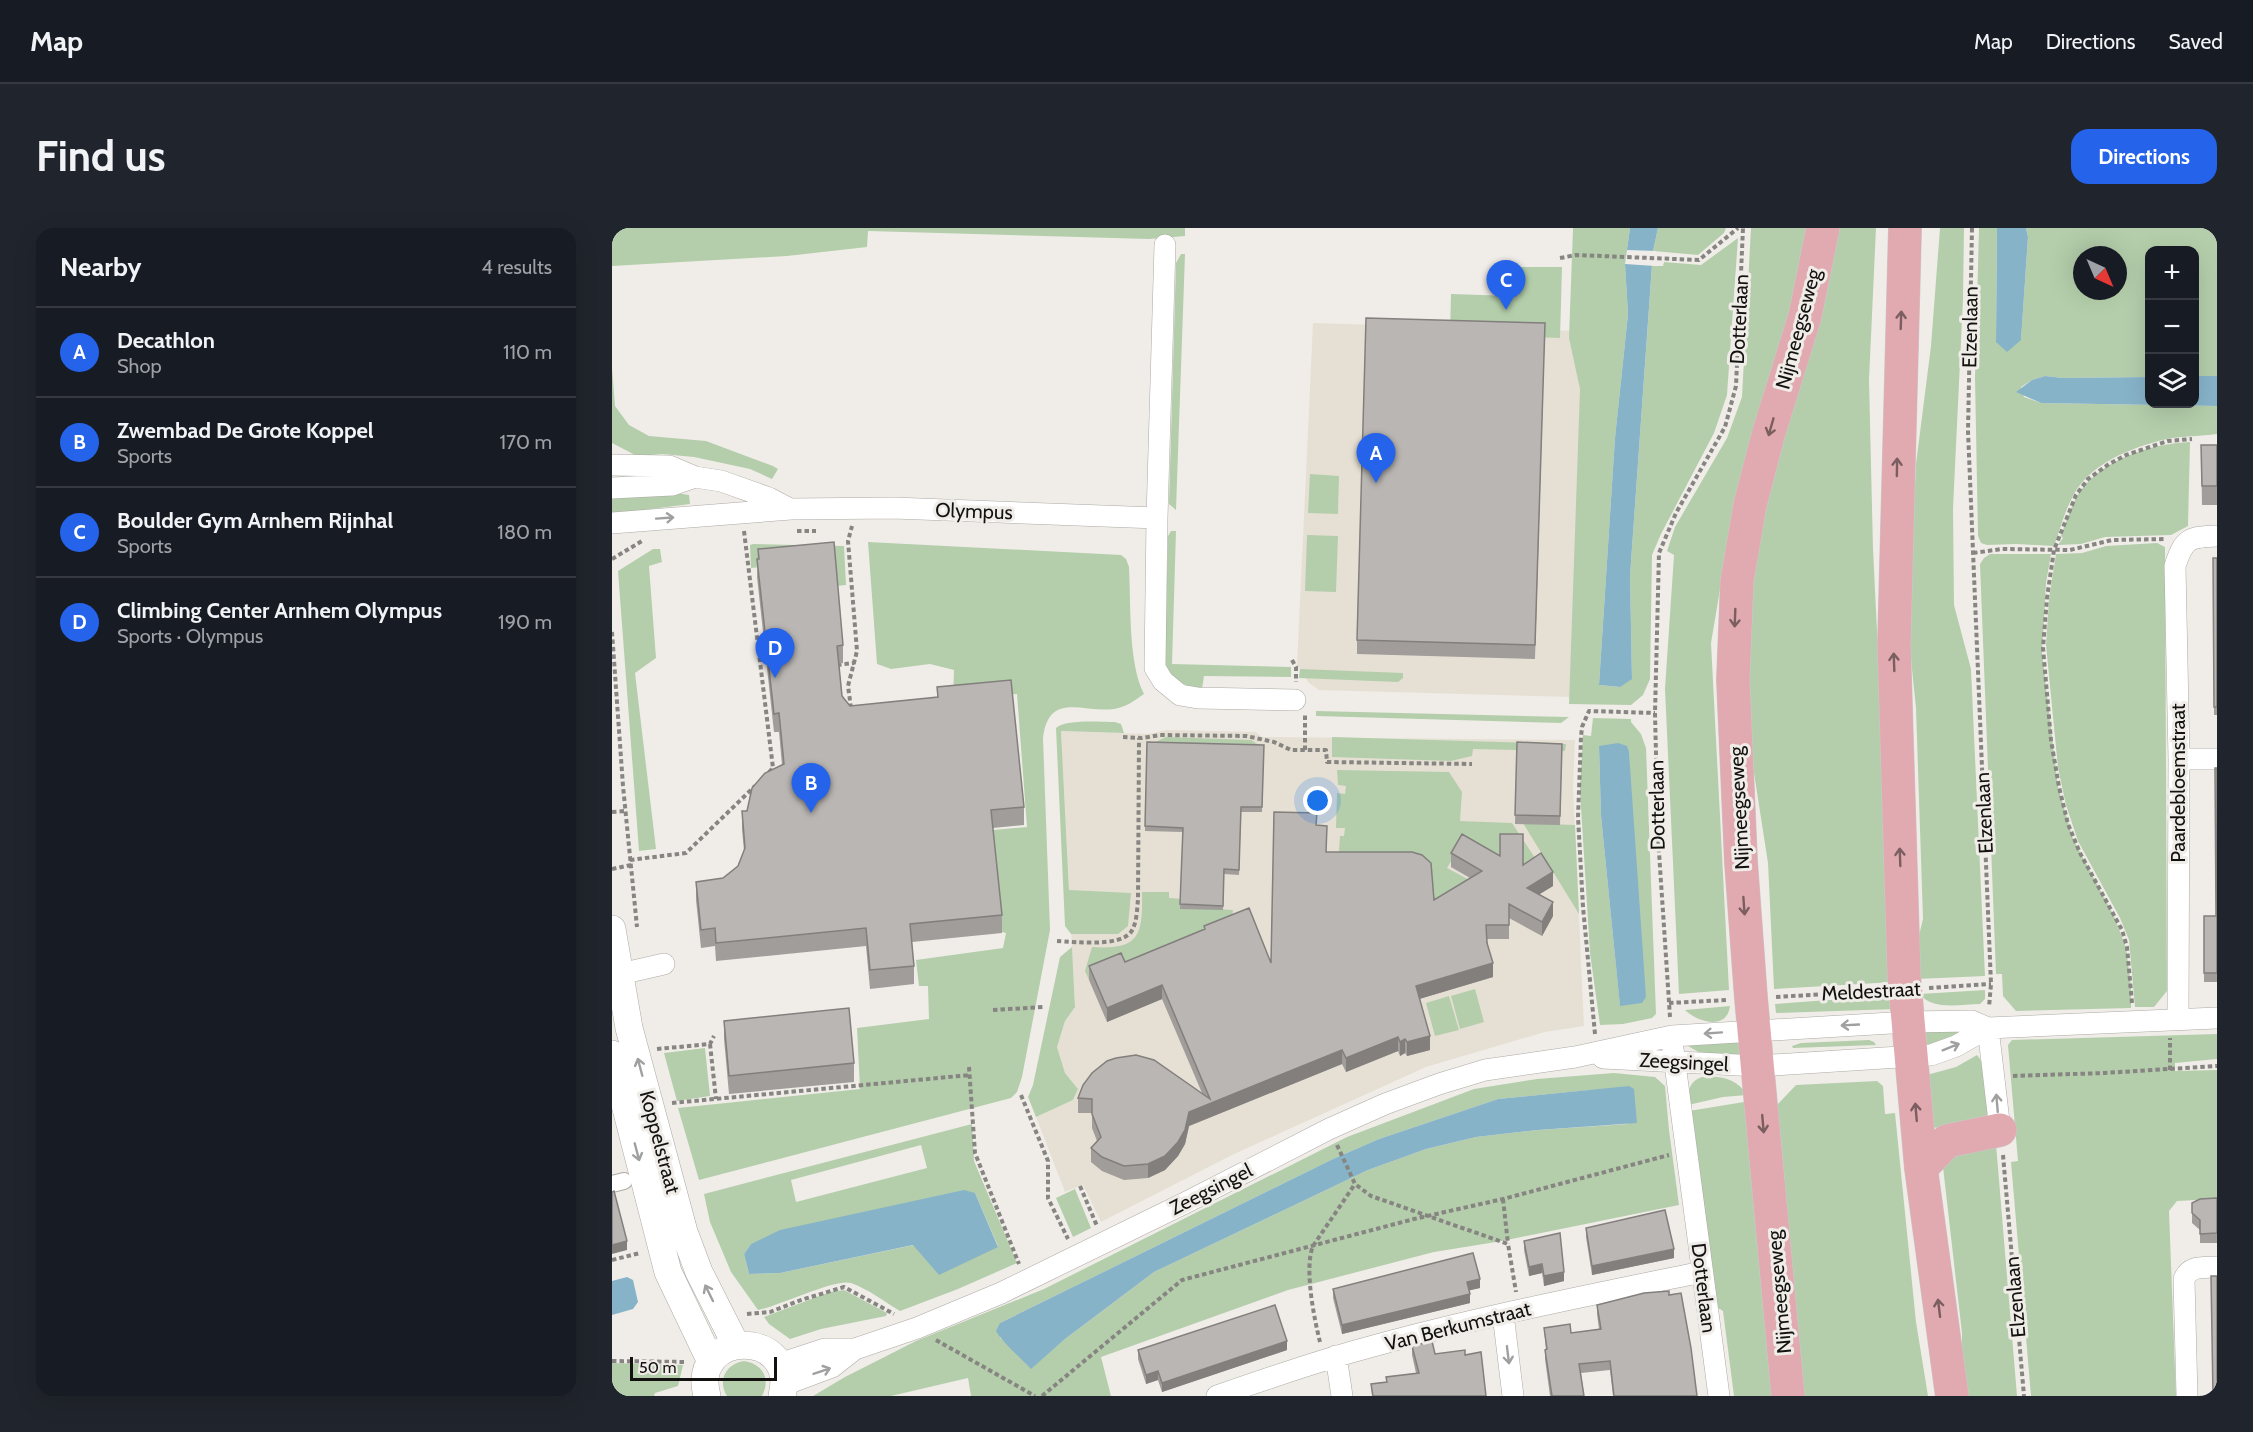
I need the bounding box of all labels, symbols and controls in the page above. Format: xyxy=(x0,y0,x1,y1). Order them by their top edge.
text: Map xyxy=(30,24,83,58)
text: Map xyxy=(1974,29,2013,54)
text: Directions xyxy=(2046,29,2135,54)
text: Saved xyxy=(2168,29,2223,54)
button: Directions xyxy=(2071,129,2217,184)
text: Find us xyxy=(36,130,165,182)
north arrow xyxy=(2073,246,2127,300)
map controls xyxy=(2145,246,2199,408)
button: + xyxy=(2145,246,2199,300)
text: Nearby xyxy=(60,251,141,283)
text: 4 results xyxy=(481,255,552,279)
pin: C xyxy=(1486,260,1526,310)
street label: Nijmeegseweg xyxy=(1770,265,1826,392)
street label: Dotterlaan xyxy=(1725,273,1753,365)
street label: Elzenlaan xyxy=(1957,286,1983,368)
button: − xyxy=(2145,300,2199,354)
one-way arrow xyxy=(1896,310,1907,330)
text: Decathlon xyxy=(117,327,215,354)
text: A xyxy=(73,340,86,364)
text: 110 m xyxy=(503,340,552,364)
text: Shop xyxy=(117,354,162,378)
button: layers xyxy=(2145,354,2199,408)
text: Zwembad De Grote Koppel xyxy=(117,417,374,444)
one-way arrow xyxy=(1765,417,1776,436)
text: B xyxy=(73,430,86,454)
text: 170 m xyxy=(500,430,552,454)
pin: A xyxy=(1356,434,1395,483)
text: Sports xyxy=(117,444,172,468)
one-way arrow xyxy=(1892,457,1903,477)
street label: Olympus xyxy=(935,498,1013,524)
text: Boulder Gym Arnhem Rijnhal xyxy=(117,507,393,534)
one-way arrow xyxy=(654,513,674,524)
text: C xyxy=(73,520,86,544)
text: 180 m xyxy=(497,520,552,544)
text: Sports xyxy=(117,534,172,558)
text: Climbing Center Arnhem Olympus xyxy=(117,597,442,624)
one-way arrow xyxy=(1730,607,1741,627)
text: D xyxy=(72,610,87,634)
text: 190 m xyxy=(498,610,552,634)
text: Sports · Olympus xyxy=(117,624,263,648)
pin: D xyxy=(756,628,794,678)
one-way arrow xyxy=(1888,652,1900,672)
street label: Paardebloemstraat xyxy=(2166,703,2190,863)
street label: Nijmeegseweg xyxy=(1724,745,1754,870)
street label: Dotterlaan xyxy=(1644,760,1670,850)
pin: B xyxy=(792,764,830,813)
street label: Elzenlaan xyxy=(1970,772,1998,854)
your location xyxy=(1303,786,1332,815)
one-way arrow xyxy=(1895,847,1906,867)
one-way arrow xyxy=(1739,896,1750,916)
street label: Meldestraat xyxy=(1821,976,1921,1006)
one-way arrow xyxy=(1840,1020,1860,1031)
one-way arrow xyxy=(1703,1028,1723,1039)
one-way arrow xyxy=(1941,1041,1960,1052)
street label: Zeegsingel xyxy=(1639,1048,1730,1076)
one-way arrow xyxy=(634,1058,645,1077)
street label: Koppelstraat xyxy=(635,1088,685,1196)
one-way arrow xyxy=(1991,1094,2002,1114)
one-way arrow xyxy=(1910,1103,1921,1122)
one-way arrow xyxy=(1758,1114,1769,1134)
one-way arrow xyxy=(632,1142,644,1161)
street label: Zeegsingel xyxy=(1166,1158,1257,1220)
street label: Nijmeegseweg xyxy=(1762,1228,1796,1355)
street label: Dotterlaan xyxy=(1687,1242,1721,1334)
street label: Elzenlaan xyxy=(1999,1255,2031,1339)
one-way arrow xyxy=(703,1285,714,1303)
street label: Van Berkumstraat xyxy=(1383,1296,1533,1356)
one-way arrow xyxy=(1934,1298,1945,1318)
one-way arrow xyxy=(1503,1344,1514,1364)
scale bar xyxy=(630,1354,777,1382)
text: 50 m xyxy=(639,1358,676,1377)
one-way arrow xyxy=(812,1365,831,1376)

